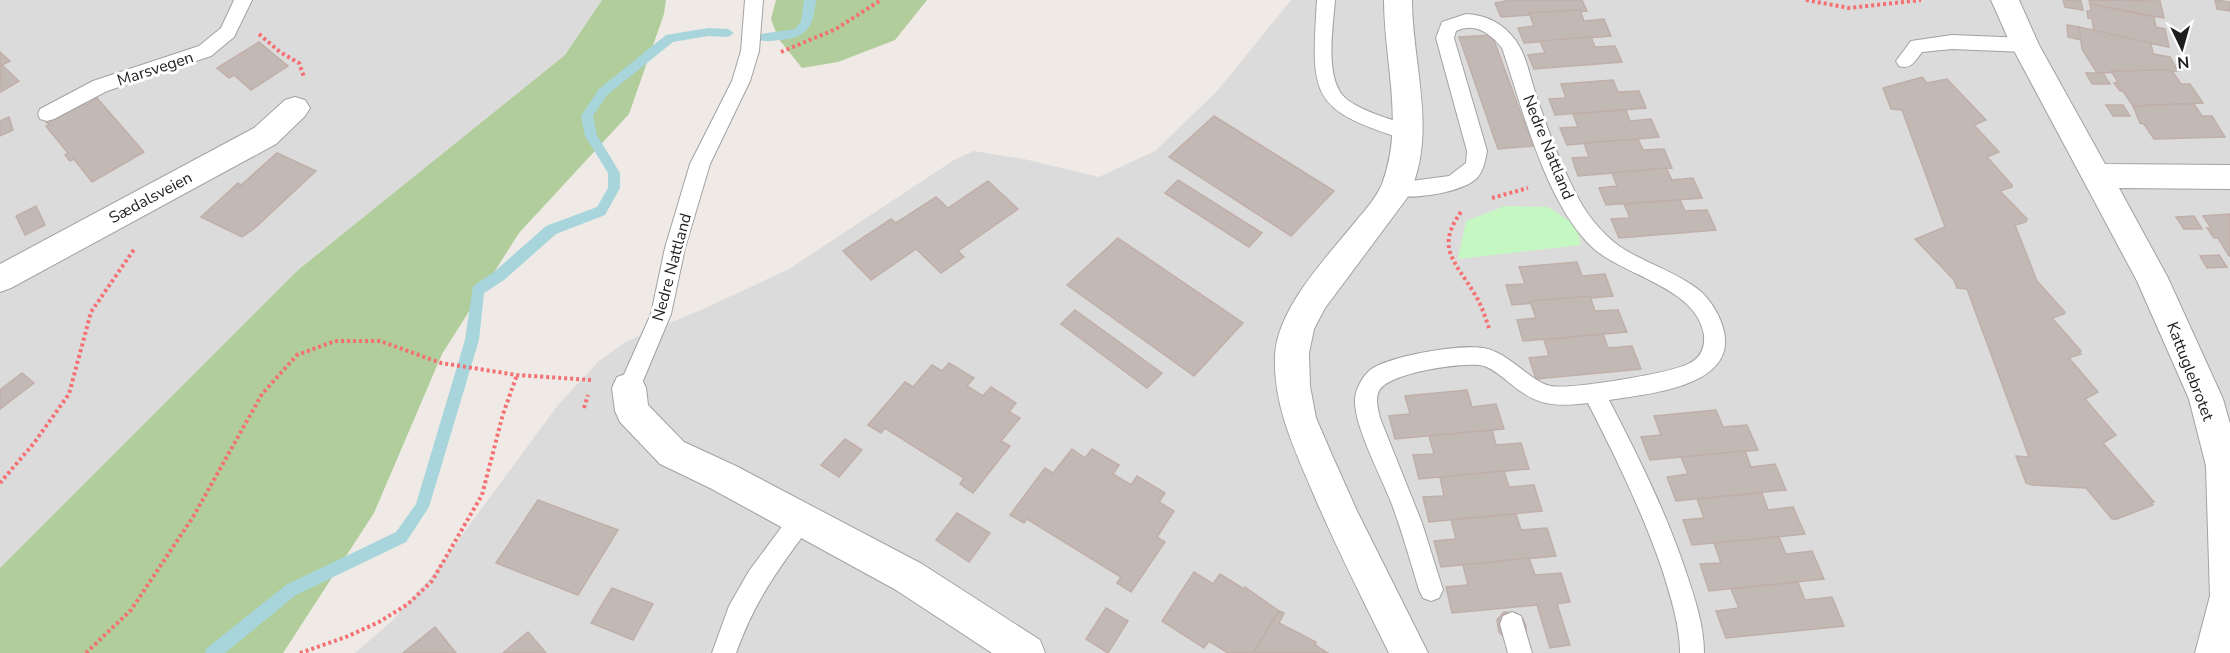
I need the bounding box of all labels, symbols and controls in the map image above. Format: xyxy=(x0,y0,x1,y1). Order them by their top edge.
north arrow xyxy=(2152,18,2212,78)
street label: Marsvegen xyxy=(114,46,196,92)
text: N xyxy=(2176,50,2190,73)
street label: Nedre Nattland xyxy=(1517,92,1579,203)
street label: Sædalsveien xyxy=(105,167,196,229)
street label: Nedre Nattland xyxy=(647,211,697,324)
street label: Kattuglebrotet xyxy=(2161,319,2219,424)

